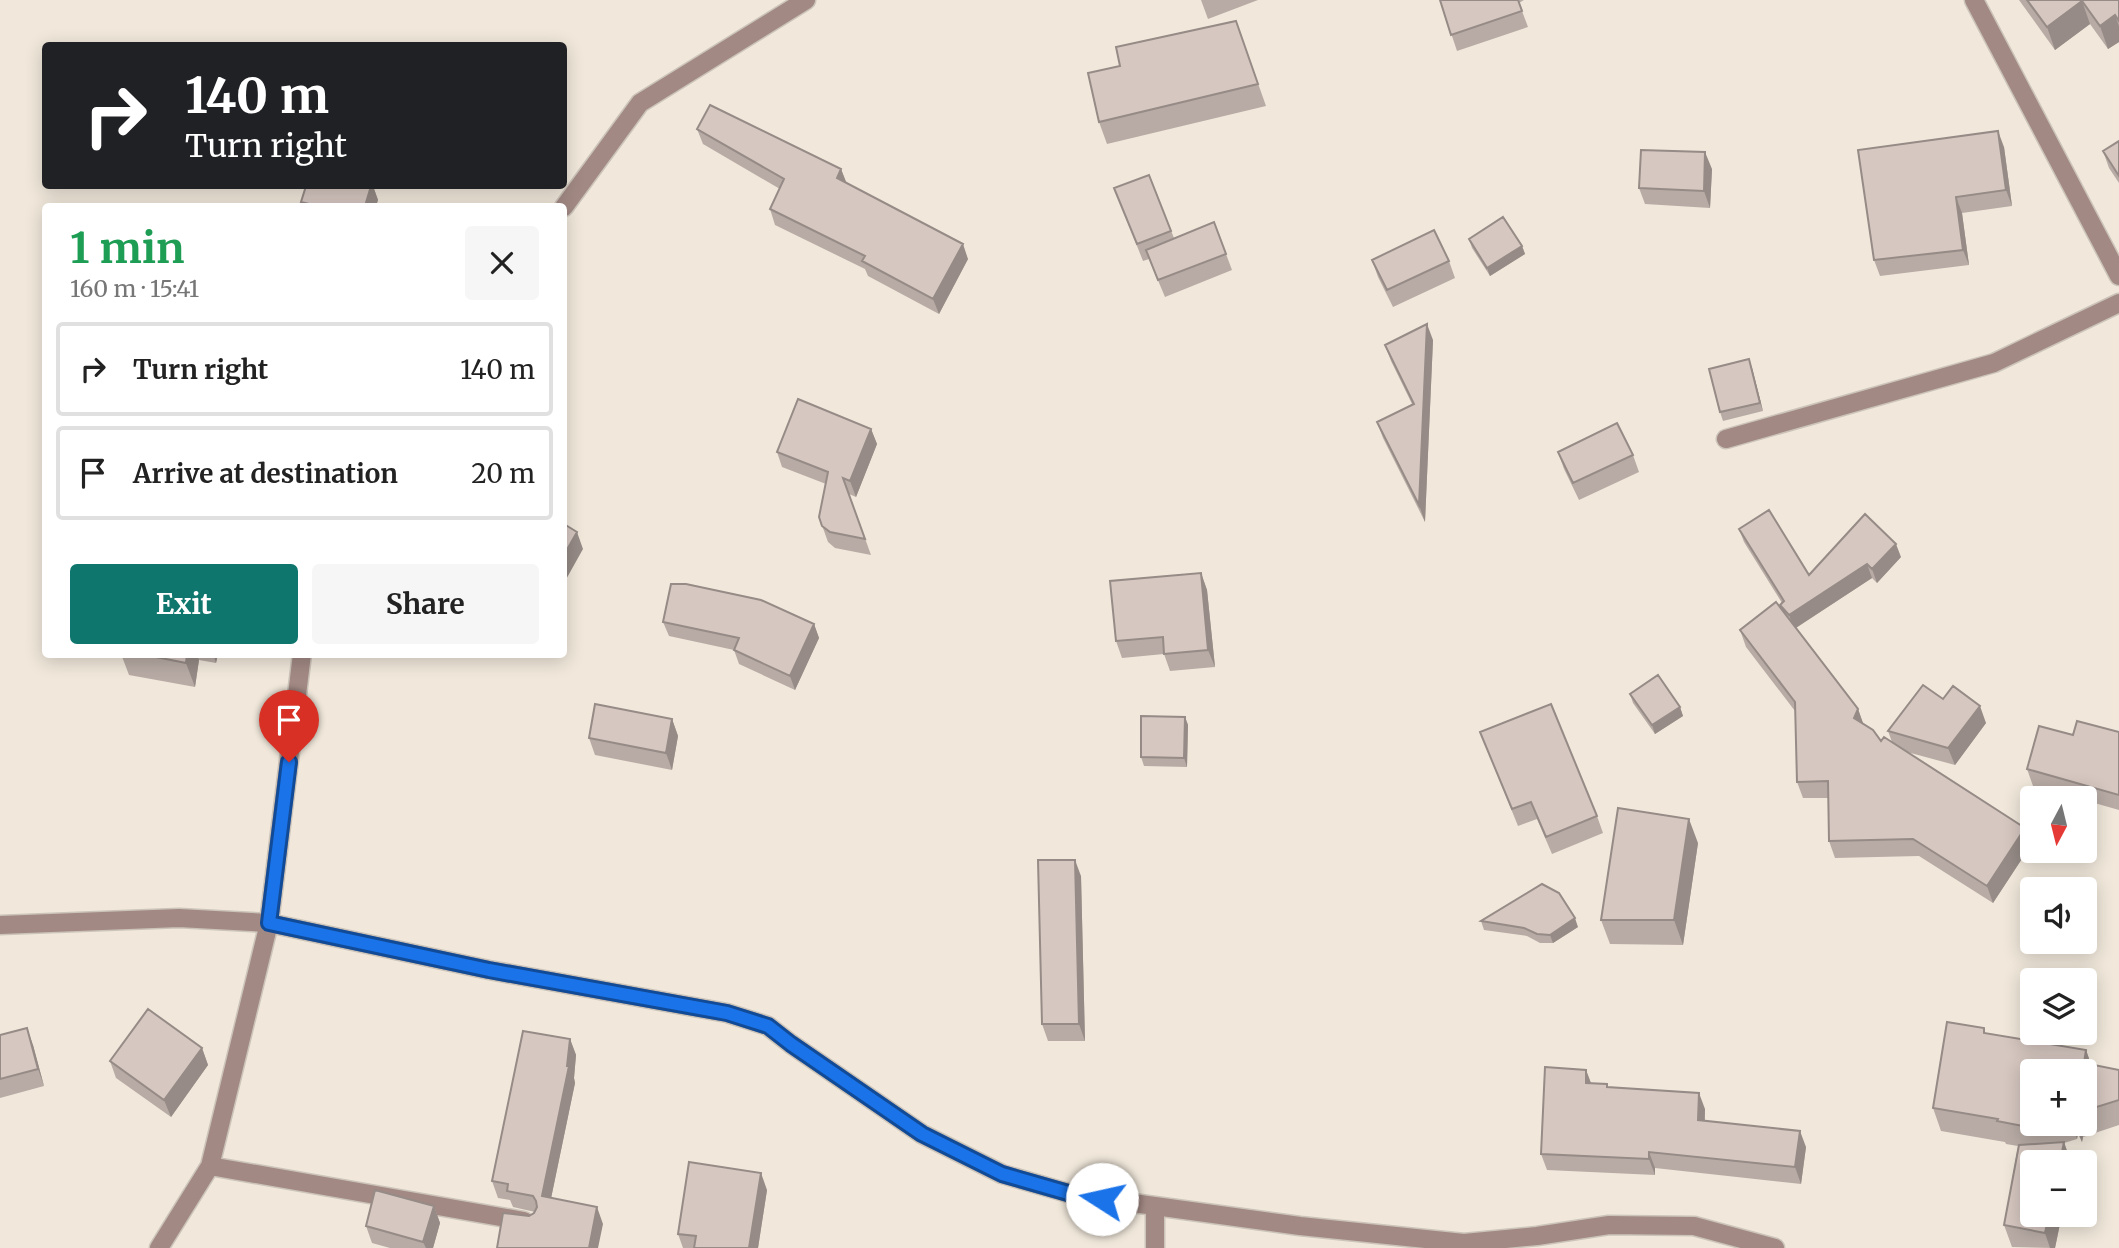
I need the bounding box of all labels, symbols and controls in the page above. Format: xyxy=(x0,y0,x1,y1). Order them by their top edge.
text: 140 m xyxy=(185,65,329,126)
icon: right xyxy=(70,70,161,161)
text: Turn right xyxy=(185,126,347,166)
text: 1 min xyxy=(70,222,184,274)
button: close xyxy=(465,226,539,300)
text: 160 m · 15:41 xyxy=(70,274,199,303)
icon: right xyxy=(74,350,112,388)
text: Turn right xyxy=(133,353,268,386)
text: 140 m xyxy=(460,353,535,386)
icon: arrive xyxy=(74,454,112,492)
text: Arrive at destination xyxy=(133,457,398,490)
text: 20 m xyxy=(471,457,535,490)
button: Exit xyxy=(70,564,298,644)
button: Share xyxy=(312,564,539,644)
pin xyxy=(259,690,319,762)
icon: arrive xyxy=(270,701,308,739)
north arrow xyxy=(2020,786,2096,863)
map controls xyxy=(2020,786,2097,1227)
button: sound xyxy=(2020,877,2097,954)
button: layers xyxy=(2020,968,2097,1045)
button: + xyxy=(2020,1059,2097,1136)
button: − xyxy=(2020,1150,2097,1227)
position arrow xyxy=(1065,1162,1139,1236)

